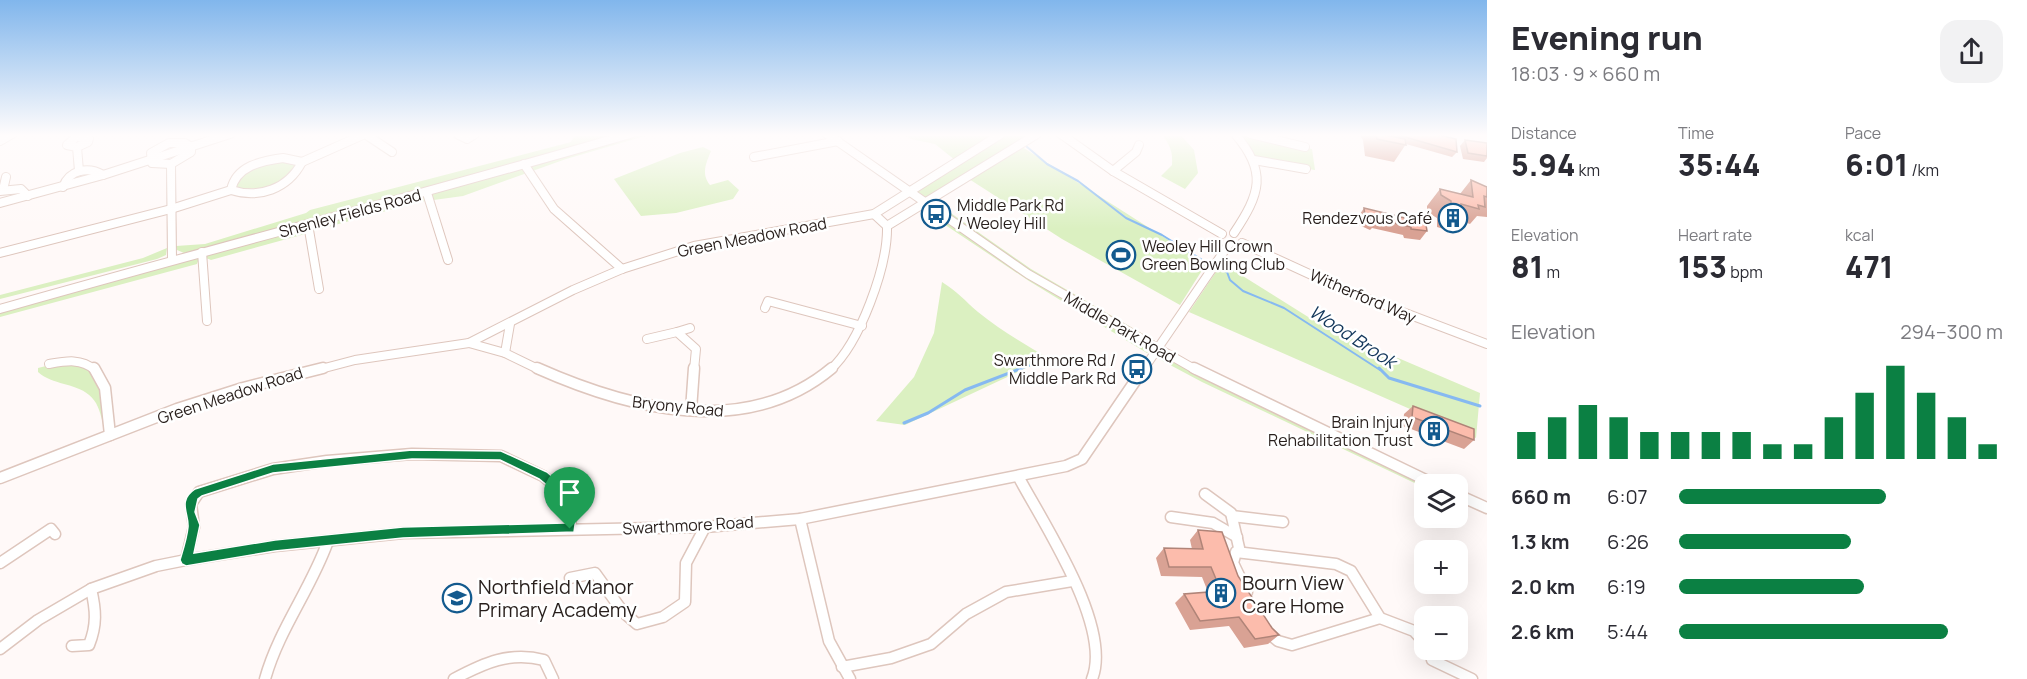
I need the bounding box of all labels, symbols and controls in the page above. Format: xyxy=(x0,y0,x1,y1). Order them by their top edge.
text: Evening run xyxy=(1511,15,1703,60)
button: share xyxy=(1940,20,2003,83)
text: 18:03 · 9 × 660 m xyxy=(1511,60,1660,87)
text: Distance xyxy=(1511,122,1577,144)
text: Time xyxy=(1678,122,1714,144)
text: Pace xyxy=(1845,122,1881,144)
text: 5.94 xyxy=(1511,144,1575,185)
text: 35:44 xyxy=(1678,144,1760,185)
text: 6:01 xyxy=(1845,144,1908,185)
text: km xyxy=(1575,159,1600,181)
text: /km xyxy=(1908,159,1939,181)
street label: Shenley Fields Road xyxy=(276,183,424,243)
place label: Middle Park Rd / Weoley Hill xyxy=(957,194,1064,234)
bus stop icon: Middle Park Rd / Weoley Hill xyxy=(920,198,952,230)
building icon: Rendezvous Café xyxy=(1437,202,1469,234)
place label: Rendezvous Café xyxy=(1302,207,1432,229)
street label: Green Meadow Road xyxy=(675,212,829,262)
text: Elevation xyxy=(1511,224,1579,246)
text: Heart rate xyxy=(1678,224,1752,246)
text: kcal xyxy=(1845,224,1874,246)
place label: Weoley Hill Crown Green Bowling Club xyxy=(1142,235,1285,275)
sports icon: Weoley Hill Crown Green Bowling Club xyxy=(1105,239,1137,271)
text: 81 xyxy=(1511,246,1543,287)
text: 153 xyxy=(1678,246,1727,287)
text: 471 xyxy=(1845,246,1893,287)
text: m xyxy=(1543,261,1560,283)
text: bpm xyxy=(1727,261,1763,283)
street label: Witherford Way xyxy=(1306,264,1420,329)
street label: Middle Park Road xyxy=(1060,286,1180,368)
water label: Wood Brook xyxy=(1305,299,1404,375)
text: Elevation xyxy=(1511,318,1595,345)
text: 294–300 m xyxy=(1900,318,2003,345)
place label: Swarthmore Rd / Middle Park Rd xyxy=(994,349,1116,389)
bus stop icon: Swarthmore Rd / Middle Park Rd xyxy=(1121,353,1153,385)
street label: Green Meadow Road xyxy=(155,361,305,429)
street label: Bryony Road xyxy=(631,390,725,422)
place label: Brain Injury Rehabilitation Trust xyxy=(1268,411,1414,451)
building icon: Brain Injury Rehabilitation Trust xyxy=(1418,415,1450,447)
pin xyxy=(544,467,595,529)
map controls xyxy=(1414,474,1468,660)
button: layers xyxy=(1414,474,1468,528)
icon: arrive xyxy=(553,476,586,509)
text: 660 m xyxy=(1511,483,1571,510)
text: 6:07 xyxy=(1607,483,1648,510)
street label: Swarthmore Road xyxy=(622,511,754,539)
text: 1.3 km xyxy=(1511,528,1569,555)
text: 6:26 xyxy=(1607,528,1649,555)
button: + xyxy=(1414,540,1468,594)
place label: Bourn View Care Home xyxy=(1242,569,1344,619)
place label: Northfield Manor Primary Academy xyxy=(478,573,637,623)
text: 2.0 km xyxy=(1511,573,1575,600)
text: 6:19 xyxy=(1607,573,1646,600)
building icon: Bourn View Care Home xyxy=(1205,577,1237,609)
school or university icon: Northfield Manor Primary Academy xyxy=(441,582,473,614)
button: − xyxy=(1414,606,1468,660)
text: 2.6 km xyxy=(1511,618,1574,645)
text: 5:44 xyxy=(1607,618,1648,645)

